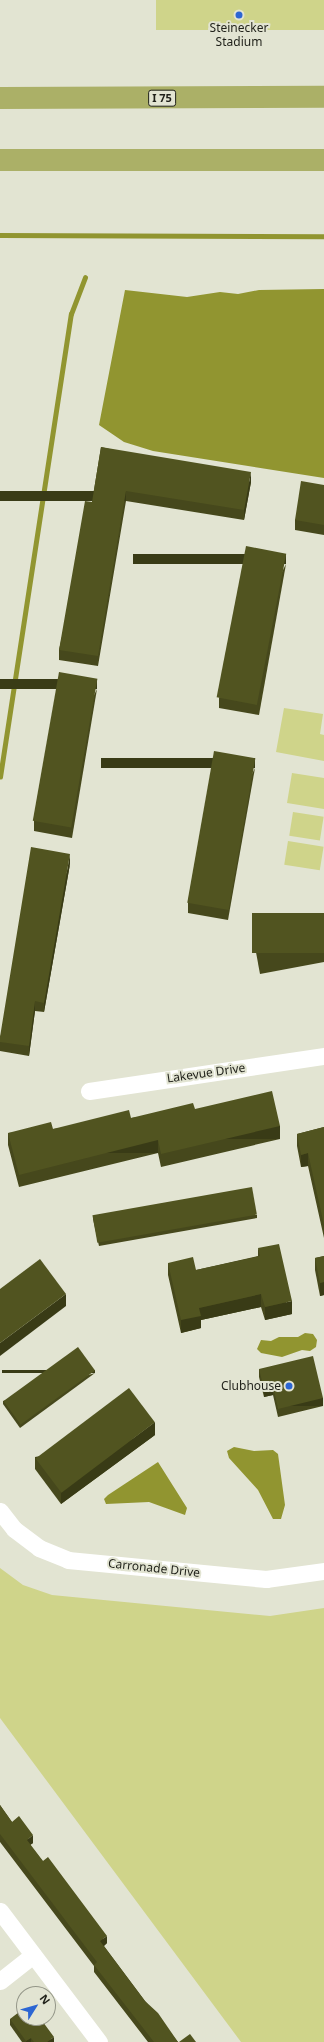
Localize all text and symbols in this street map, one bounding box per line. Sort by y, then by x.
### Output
marker: Steinecker Stadium [234,10,244,20]
place label: Steinecker Stadium [210,21,268,49]
road number: I 75 [148,89,176,107]
street label: Lakevue Drive [166,1060,246,1086]
place label: Clubhouse [221,1379,281,1393]
marker: Clubhouse [284,1381,294,1391]
street label: Carronade Drive [107,1556,201,1580]
north arrow [16,1986,56,2026]
text: N [36,1991,54,2007]

